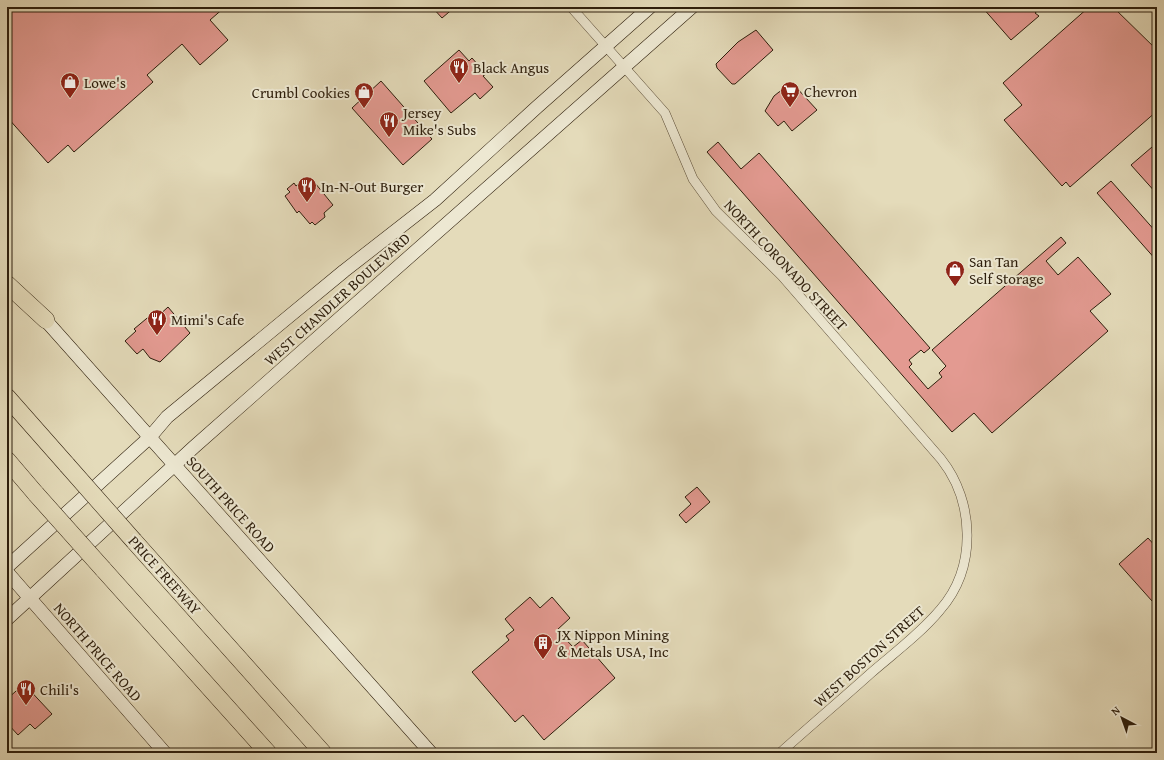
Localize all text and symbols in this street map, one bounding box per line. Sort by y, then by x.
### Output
restaurant icon: Black Angus [448,56,470,84]
place label: Black Angus [473,57,549,78]
shop icon: Lowe's [59,71,81,99]
place label: Lowe's [84,72,126,93]
supermarket icon: Chevron [779,80,801,108]
shop icon: Crumbl Cookies [353,81,375,109]
place label: Chevron [804,81,858,102]
place label: Crumbl Cookies [252,82,350,103]
place label: Jersey Mike's Subs [401,102,476,140]
restaurant icon: Jersey Mike's Subs [378,110,400,138]
restaurant icon: In-N-Out Burger [296,175,318,203]
place label: In-N-Out Burger [321,176,423,197]
street label: NORTH CORONADO STREET [720,195,853,336]
street label: WEST CHANDLER BOULEVARD [259,228,415,370]
place label: San Tan Self Storage [969,251,1044,289]
shop icon: San Tan Self Storage [944,259,966,287]
restaurant icon: Mimi's Cafe [146,308,168,336]
place label: Mimi's Cafe [171,309,244,330]
street label: SOUTH PRICE ROAD [182,451,280,557]
street label: PRICE FREEWAY [124,531,206,619]
street label: NORTH PRICE ROAD [49,598,147,706]
street label: WEST BOSTON STREET [809,600,930,712]
place label: JX Nippon Mining & Metals USA, Inc [555,624,669,662]
building icon: JX Nippon Mining & Metals USA, Inc [532,632,554,660]
restaurant icon: Chili's [15,678,37,706]
place label: Chili's [40,679,79,700]
north arrow [1102,698,1142,738]
text: N [1107,702,1124,719]

